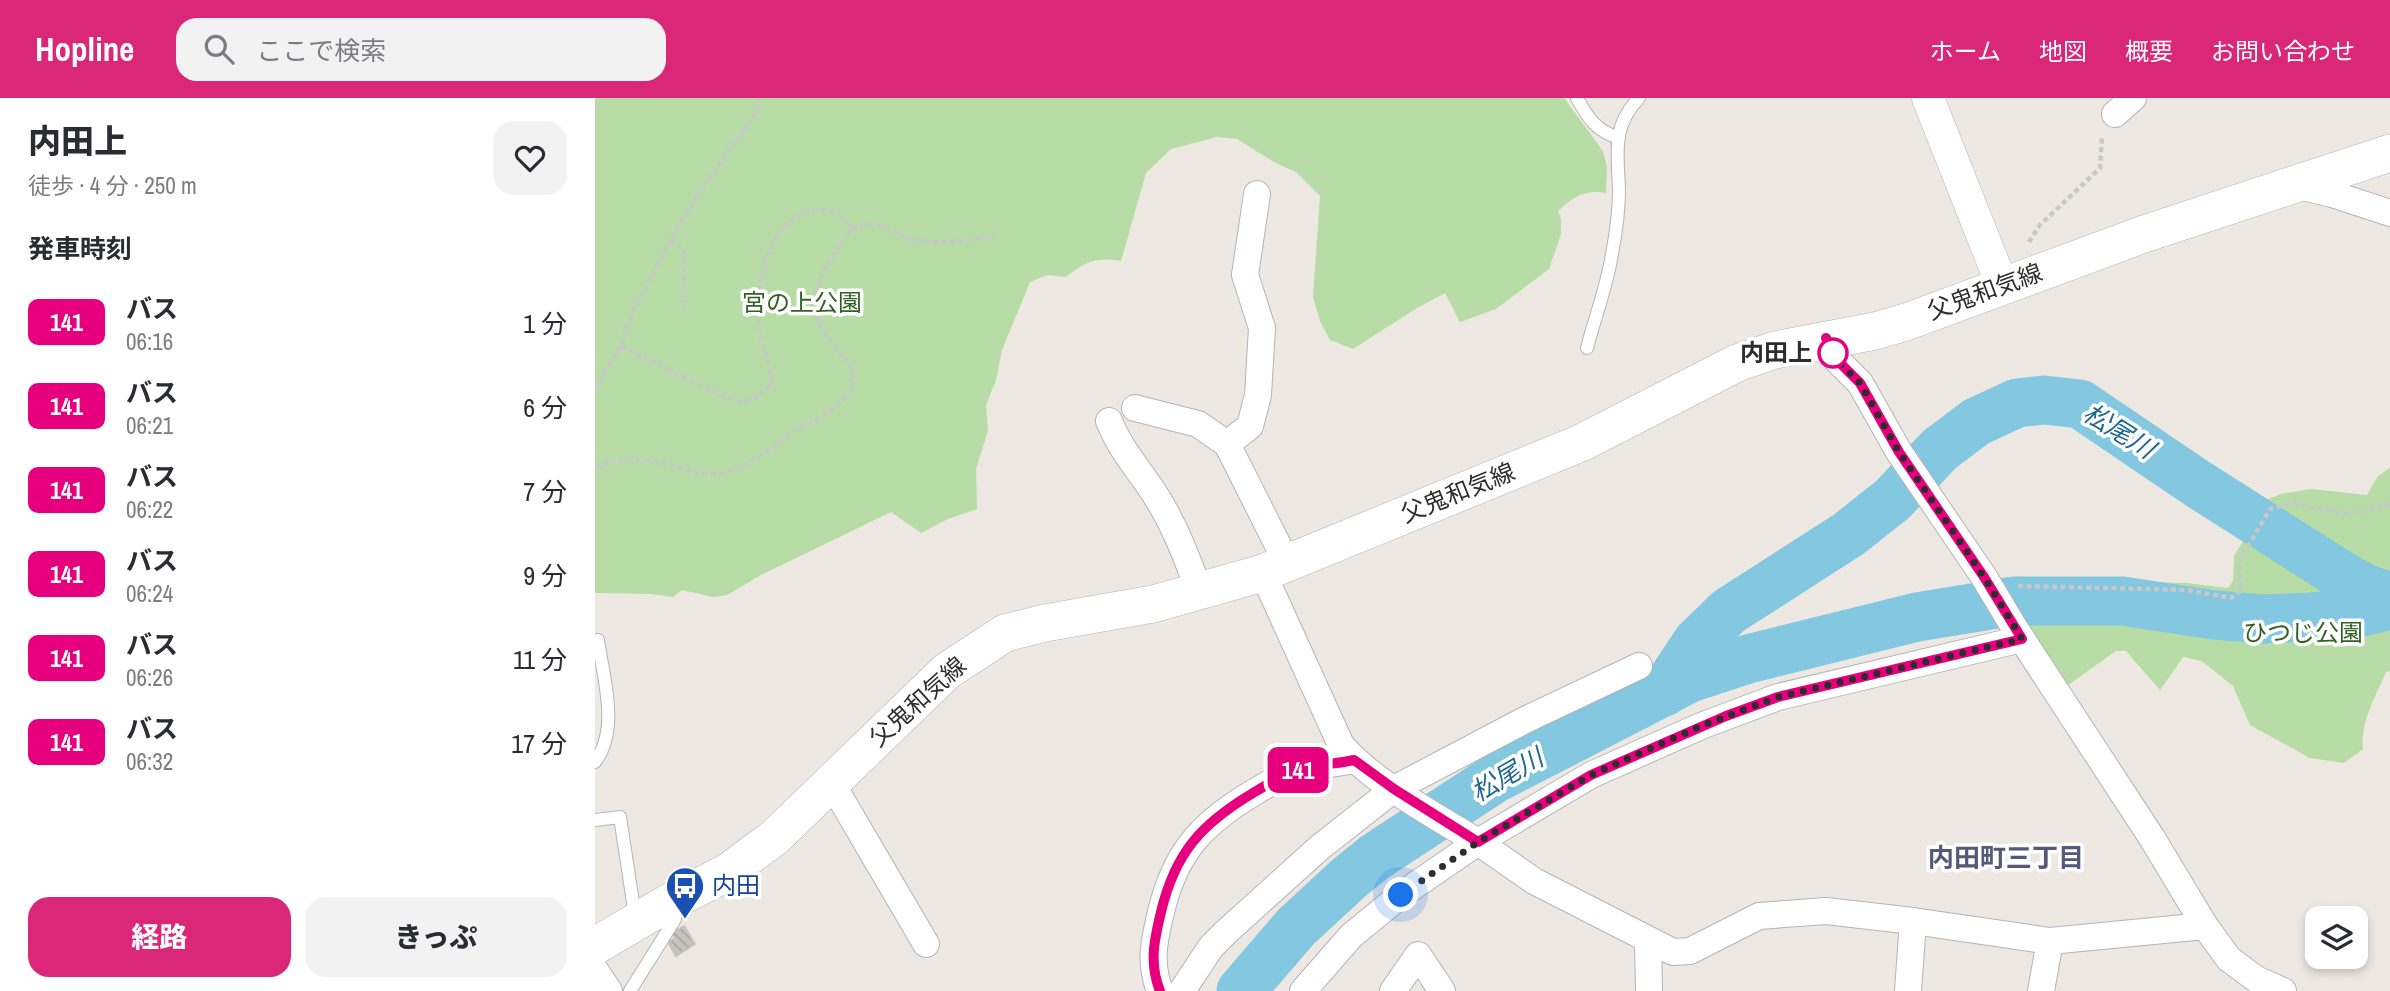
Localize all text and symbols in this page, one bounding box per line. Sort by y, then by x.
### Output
search box [176,18,666,81]
text: Hopline [35,27,134,71]
icon: search [200,30,238,68]
text: ここで検索 [256,33,386,68]
text: ホーム [1930,35,2001,67]
text: 地図 [2039,35,2087,67]
text: 概要 [2125,35,2173,67]
text: お問い合わせ [2211,35,2355,67]
text: 内田上 [28,119,127,163]
button: heart [493,121,567,195]
text: 徒歩 · 4 分 · 250 m [28,170,197,201]
text: 発車時刻 [28,231,132,266]
street label: 父鬼和気線 [1923,256,2047,327]
park label: 宮の上公園 [742,286,862,318]
text: バス [126,291,178,326]
text: 141 [50,306,83,338]
text: 1 分 [523,306,567,341]
text: 06:16 [126,326,173,357]
place label: 内田上 [1740,336,1812,368]
marker: 内田上 [1818,338,1848,368]
text: バス [126,375,178,410]
text: 141 [50,390,83,422]
text: 6 分 [523,390,567,425]
water label: 松尾川 [2077,395,2164,468]
text: 06:21 [126,410,173,441]
street label: 父鬼和気線 [1396,455,1519,529]
text: バス [126,459,178,494]
text: 141 [50,474,83,506]
text: 7 分 [523,474,567,509]
text: 06:22 [126,494,173,525]
text: バス [126,543,178,578]
text: 141 [50,558,83,590]
text: 9 分 [523,558,567,593]
text: 06:24 [126,578,173,609]
park label: ひつじ公園 [2243,616,2363,648]
text: バス [126,627,178,662]
text: 141 [50,642,83,674]
text: 11 分 [513,642,567,677]
street label: 父鬼和気線 [862,649,973,753]
text: 06:26 [126,662,173,693]
text: バス [126,711,178,746]
text: 141 [50,726,83,758]
text: 17 分 [511,726,567,761]
water label: 松尾川 [1464,738,1552,809]
text: 06:32 [126,746,173,777]
line badge: 141 [1258,747,1338,793]
text: 141 [1282,754,1314,786]
district label: 内田町三丁目 [1928,840,2084,875]
bus stop icon: 内田 [664,865,706,920]
place label: 内田 [712,869,760,901]
your location [1383,877,1418,912]
button: 経路 [28,897,291,977]
button: きっぷ [305,897,567,977]
map controls [2305,906,2368,969]
button: layers [2305,906,2368,969]

